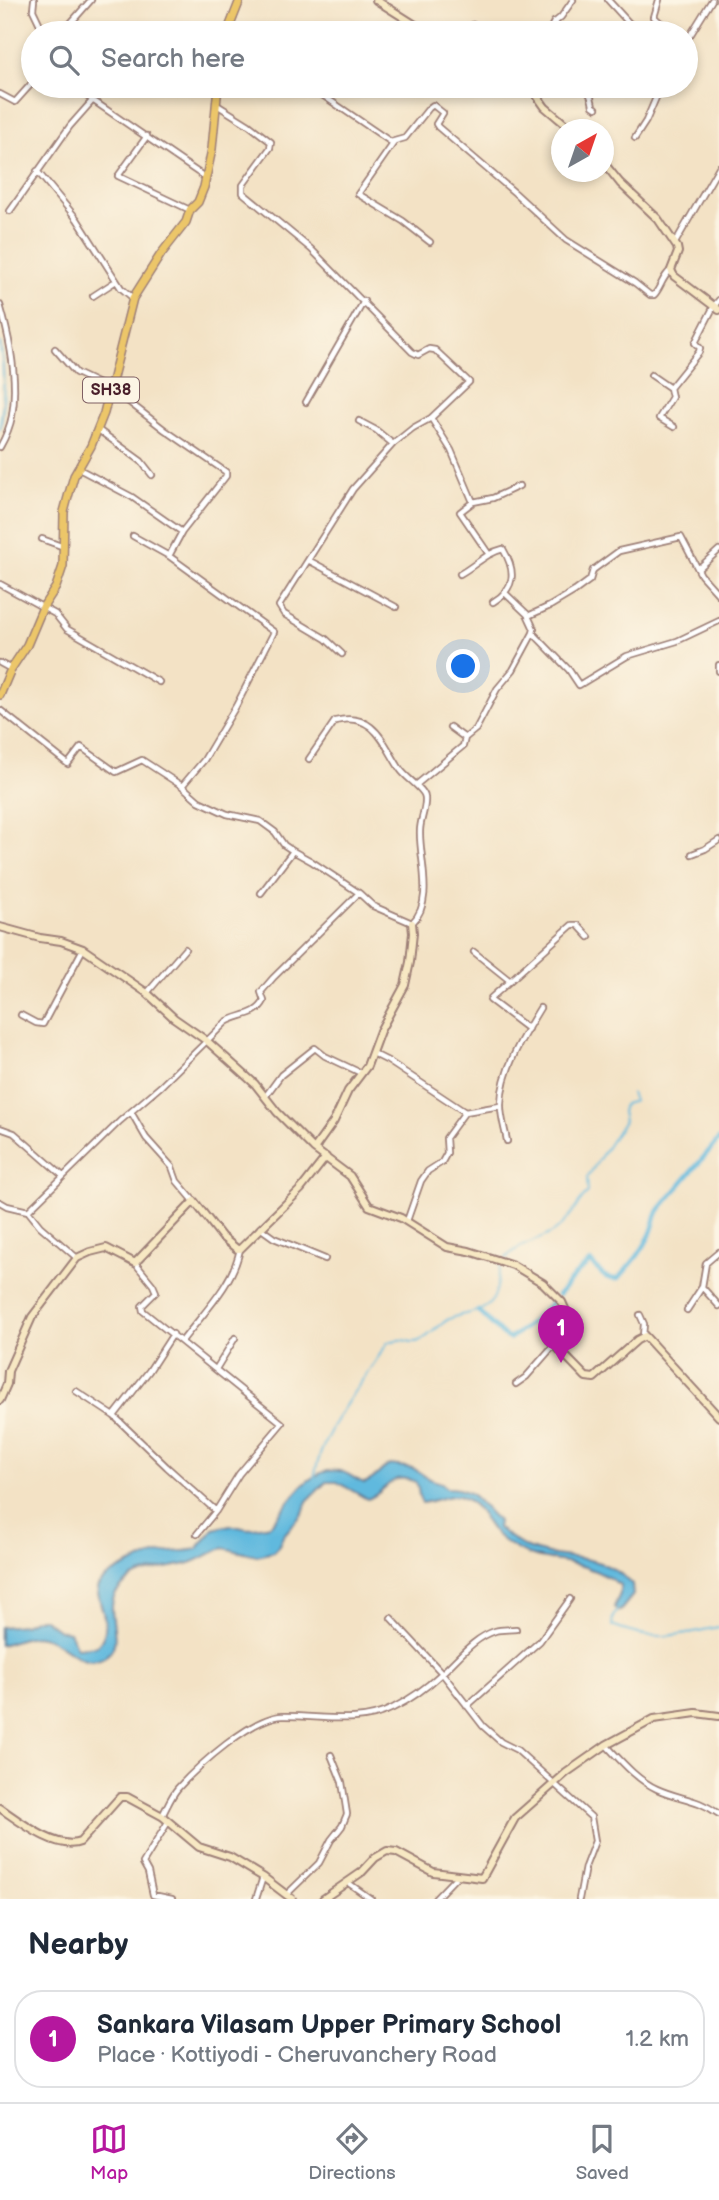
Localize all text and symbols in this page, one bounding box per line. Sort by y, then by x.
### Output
search box [21,21,698,98]
icon: search [45,41,83,79]
text: Search here [101,44,245,75]
north arrow [551,119,614,182]
road number: SH38 [83,378,139,402]
your location [446,649,480,683]
pin: 1 [538,1305,584,1363]
text: Nearby [28,1927,128,1963]
text: Sankara Vilasam Upper Primary School [97,2010,561,2041]
text: 1 [48,2025,58,2053]
text: 1.2 km [626,2025,689,2053]
text: Place · Kottiyodi - Cheruvanchery Road [97,2041,497,2069]
tab: Map [90,2120,128,2185]
tab: Directions [308,2120,396,2185]
tab: Saved [576,2120,629,2185]

